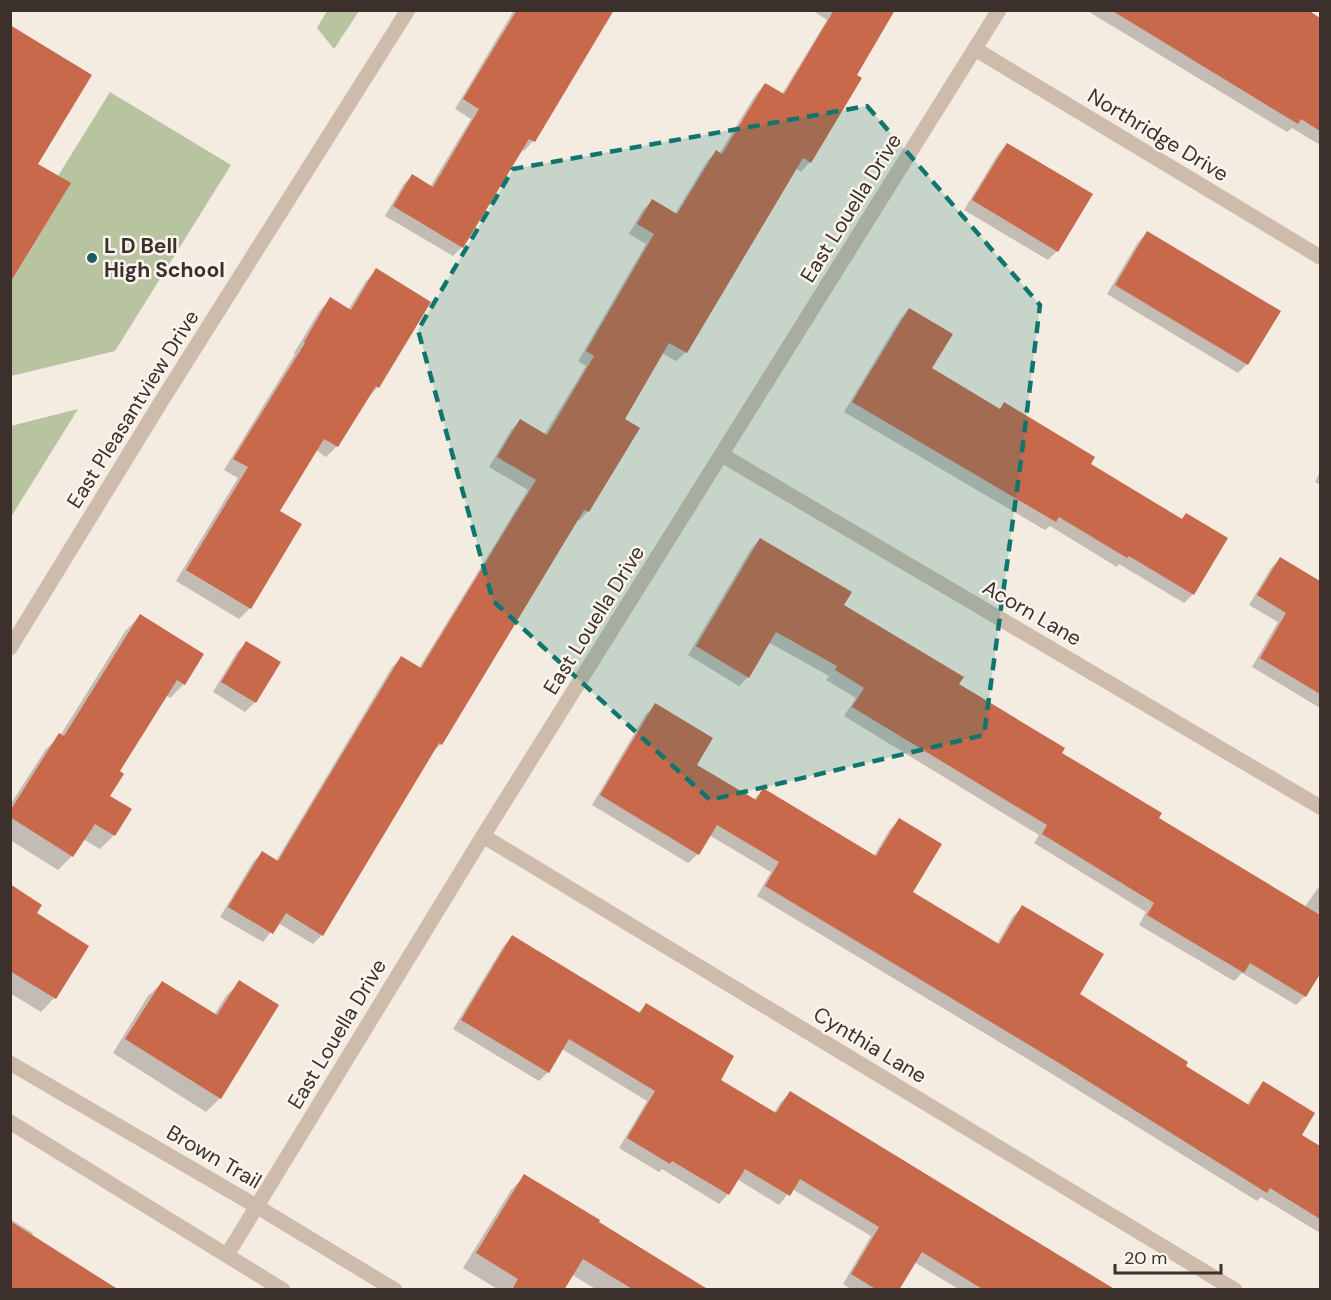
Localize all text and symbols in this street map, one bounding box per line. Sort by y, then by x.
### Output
street label: Northridge Drive [1082,82,1234,188]
street label: East Louella Drive [794,128,908,288]
place label: L D Bell High School [104,232,225,284]
marker: L D Bell High School [85,251,99,265]
street label: East Pleasantview Drive [61,305,205,513]
street label: East Louella Drive [537,540,651,700]
street label: Acorn Lane [977,573,1087,653]
street label: East Louella Drive [281,954,393,1114]
street label: Cynthia Lane [808,1000,932,1090]
street label: Brown Trail [161,1119,267,1195]
scale bar [1115,1237,1222,1275]
text: 20 m [1124,1246,1167,1270]

